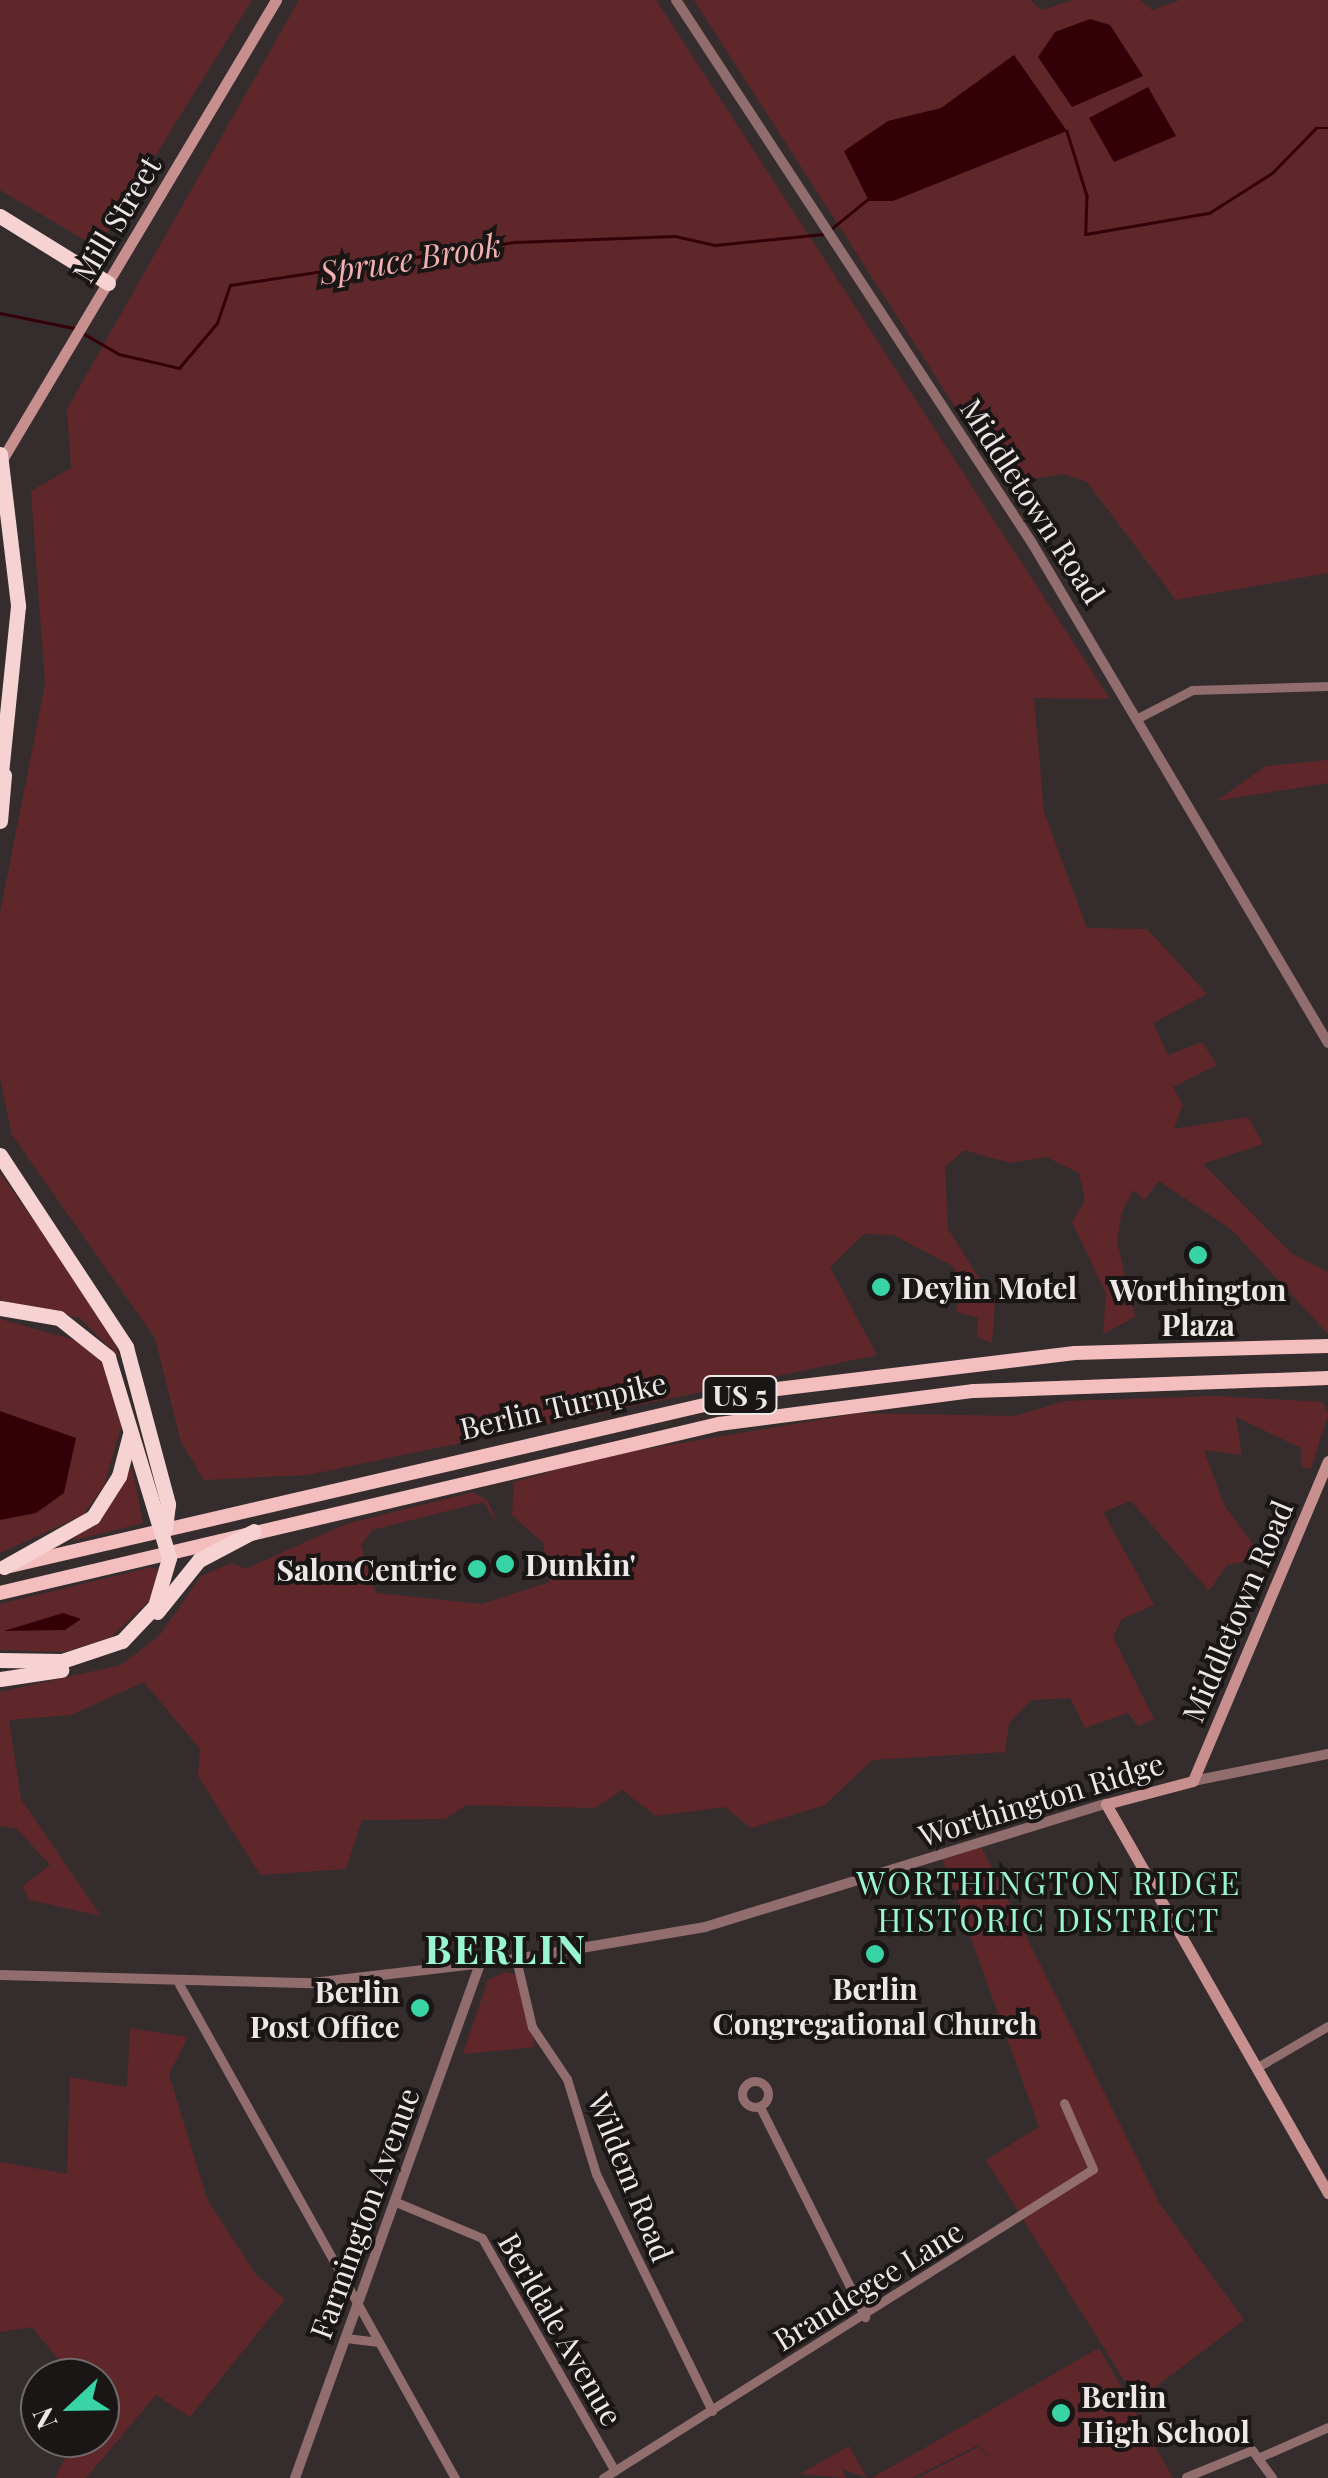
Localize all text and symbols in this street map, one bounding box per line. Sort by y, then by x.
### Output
street label: Mill Street [64,150,168,288]
water label: Spruce Brook [316,225,504,291]
street label: Middletown Road [953,392,1113,610]
marker: Worthington Plaza [1187,1244,1209,1266]
place label: Deylin Motel [901,1269,1077,1305]
place label: Worthington Plaza [1110,1271,1286,1342]
marker: Deylin Motel [870,1276,892,1298]
street label: Berlin Turnpike [456,1364,670,1446]
road number: US 5 [700,1372,780,1418]
street label: Middletown Road [1174,1495,1300,1727]
place label: Dunkin' [525,1546,636,1582]
place label: SalonCentric [276,1551,457,1587]
marker: Dunkin' [494,1553,516,1575]
marker: SalonCentric [466,1558,488,1580]
street label: Worthington Ridge [914,1745,1168,1853]
district label: WORTHINGTON RIDGE HISTORIC DISTRICT [856,1864,1242,1939]
district label: BERLIN [424,1924,588,1972]
marker: Berlin Congregational Church [864,1943,886,1965]
place label: Berlin Congregational Church [713,1970,1037,2040]
place label: Berlin Post Office [250,1973,400,2044]
marker: Berlin Post Office [409,1997,431,2019]
street label: Farmington Avenue [302,2082,426,2344]
street label: Wildem Road [581,2088,681,2266]
street label: Brandegee Lane [767,2212,969,2358]
street label: Berldale Avenue [491,2226,631,2432]
north arrow [20,2358,120,2458]
place label: Berlin High School [1081,2378,1250,2448]
text: N [23,2402,65,2435]
marker: Berlin High School [1050,2402,1072,2424]

